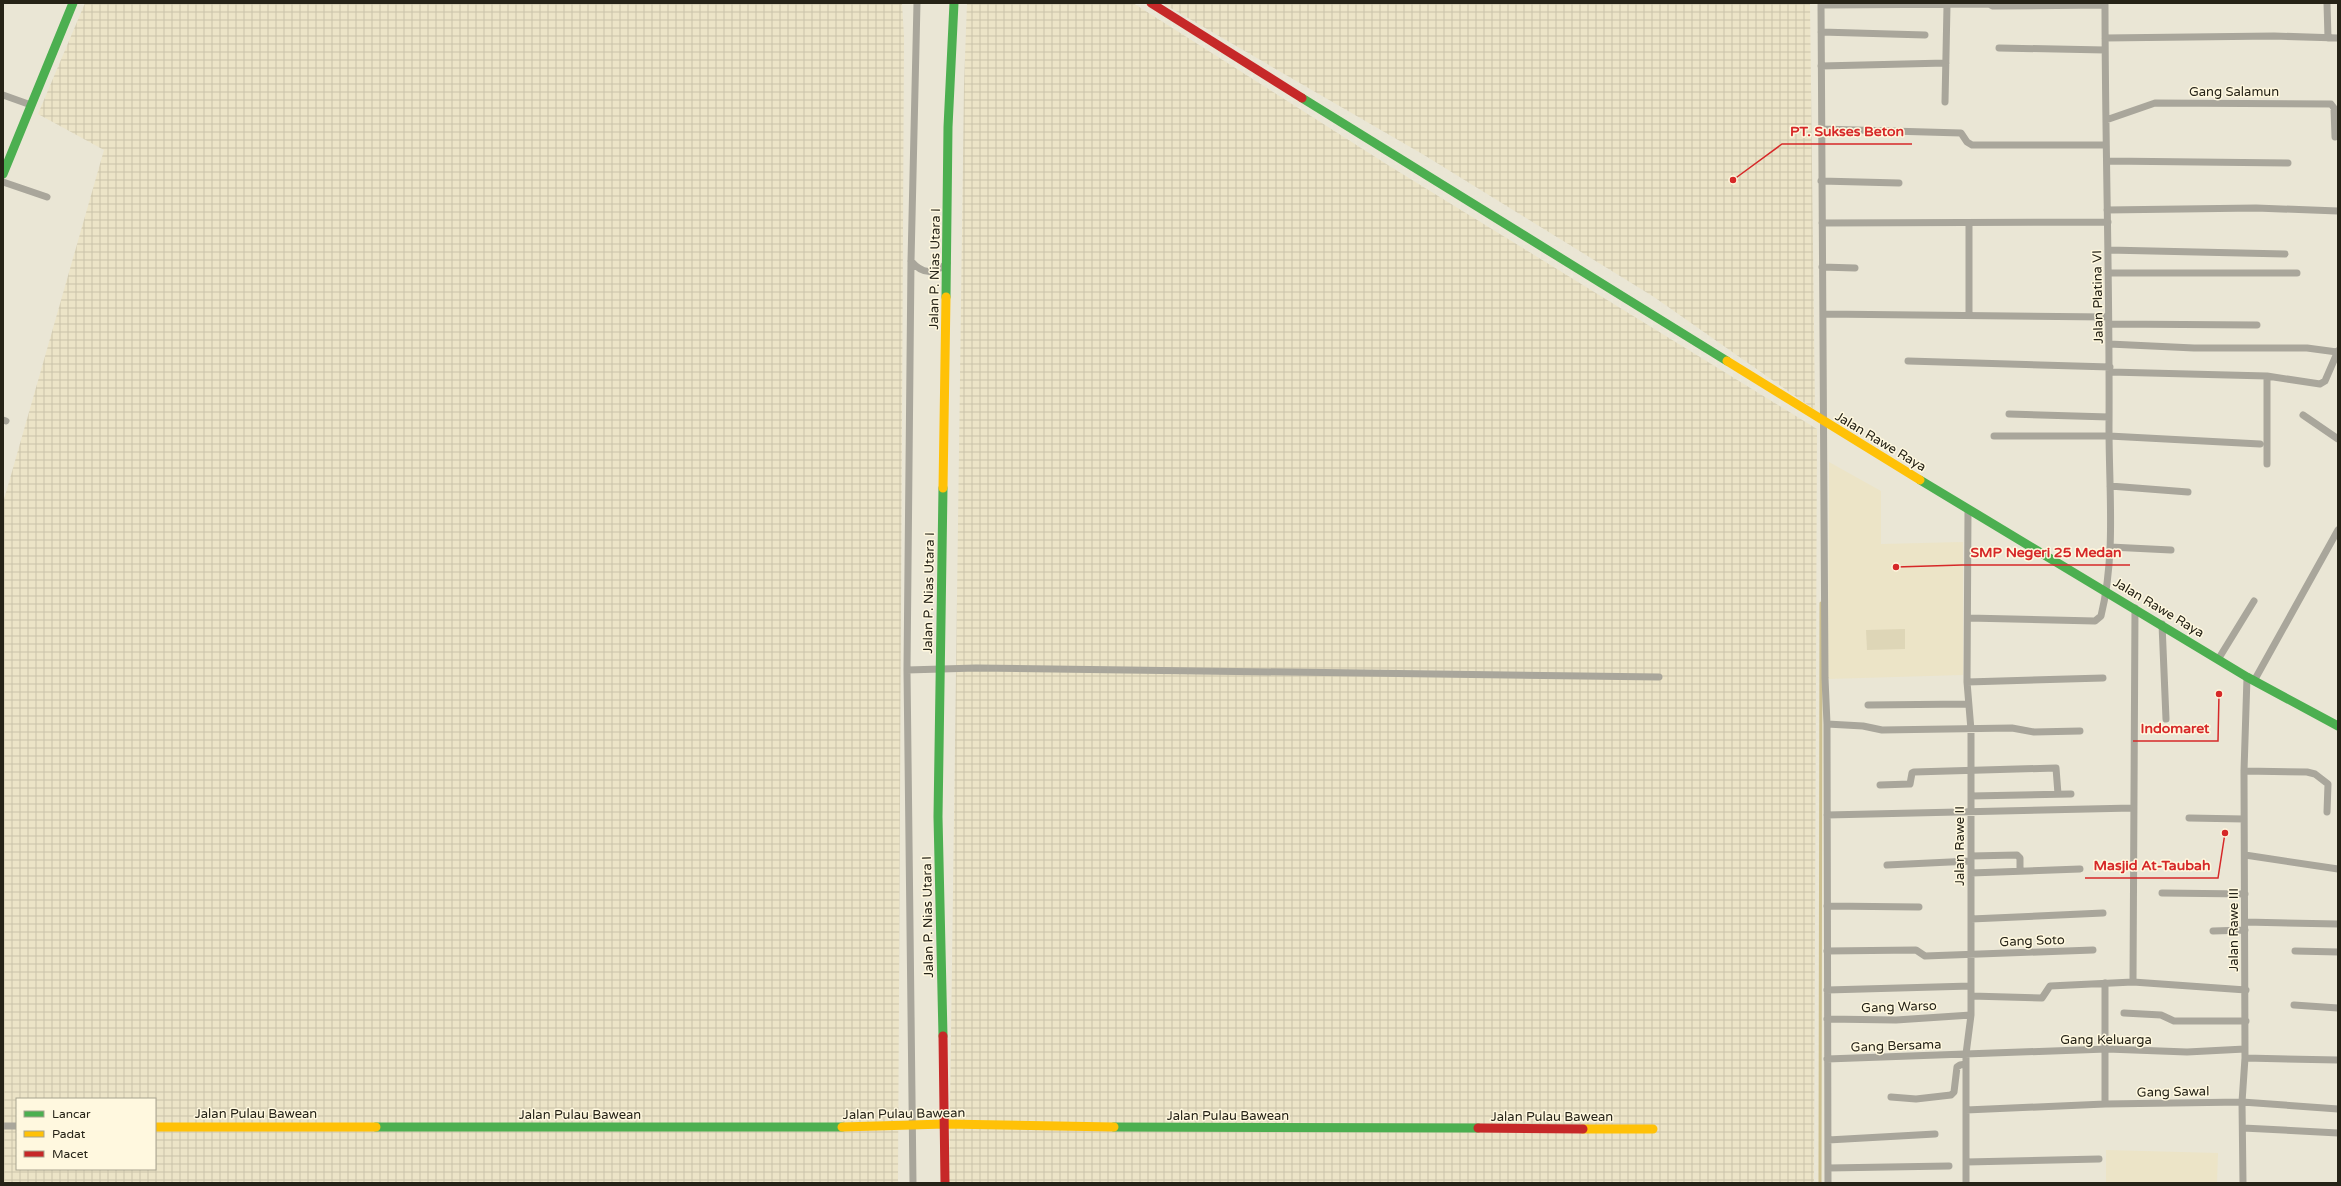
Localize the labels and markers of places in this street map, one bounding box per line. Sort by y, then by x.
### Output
callout: PT. Sukses Beton [1782,118,1912,144]
callout: SMP Negeri 25 Medan [1962,539,2130,565]
callout: Indomaret [2133,715,2218,741]
callout: Masjid At-Taubah [2085,852,2218,878]

